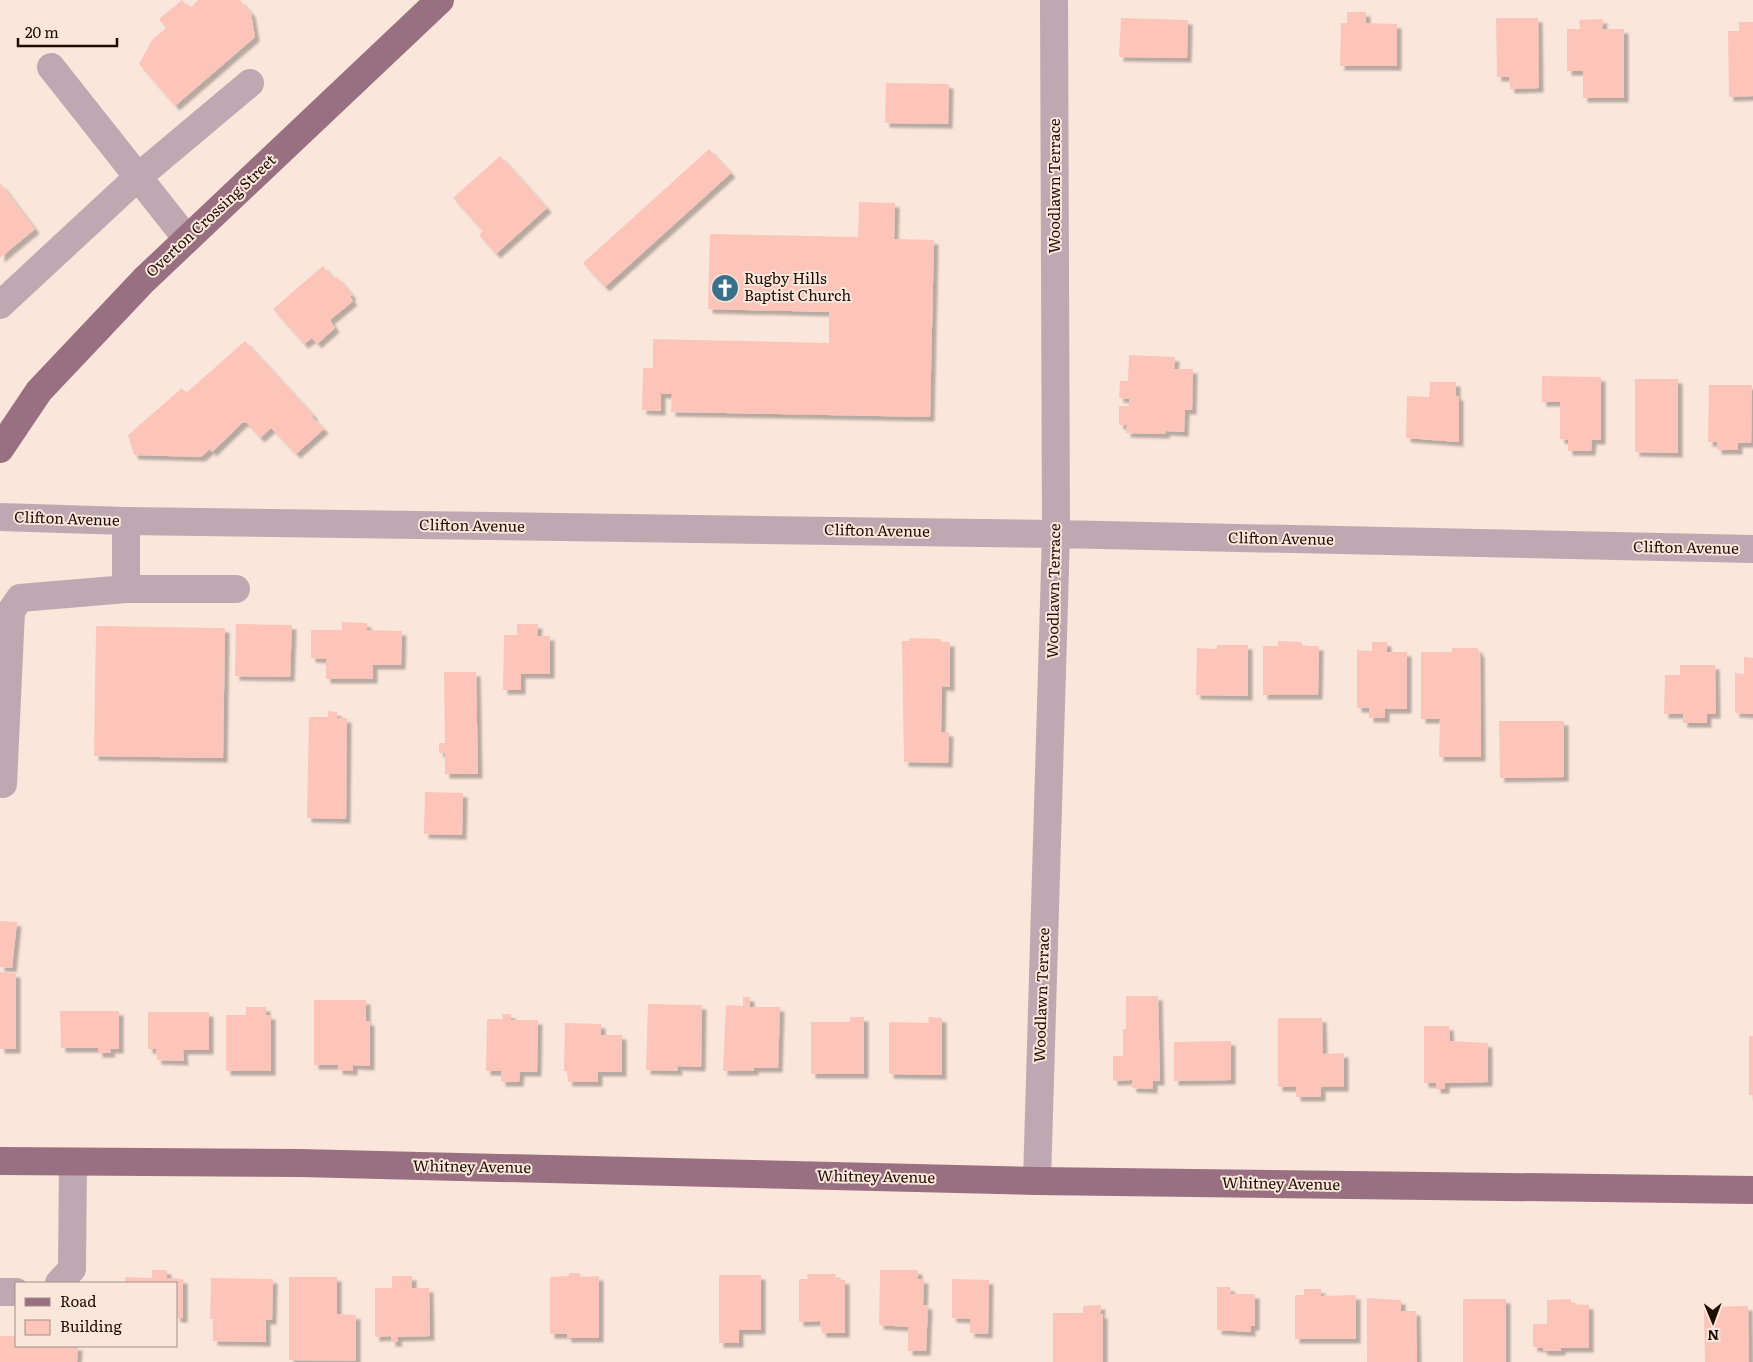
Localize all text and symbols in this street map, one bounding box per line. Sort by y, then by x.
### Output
scale bar [18,15,116,47]
text: 20 m [25,20,59,43]
street label: Woodlawn Terrace [1042,118,1065,254]
street label: Overton Crossing Street [140,148,280,282]
place label: Rugby Hills Baptist Church [744,266,851,306]
church icon: Rugby Hills Baptist Church [710,273,740,303]
street label: Clifton Avenue [14,504,120,531]
street label: Clifton Avenue [419,512,525,537]
street label: Clifton Avenue [824,517,930,542]
street label: Woodlawn Terrace [1040,523,1065,659]
street label: Clifton Avenue [1228,525,1334,550]
street label: Clifton Avenue [1633,534,1739,559]
street label: Woodlawn Terrace [1027,927,1054,1063]
street label: Whitney Avenue [413,1153,532,1178]
street label: Whitney Avenue [817,1163,936,1188]
street label: Whitney Avenue [1222,1170,1341,1195]
legend [15,1282,178,1347]
text: Road [60,1289,96,1312]
north arrow [1688,1297,1738,1347]
text: Building [60,1314,122,1337]
text: N [1707,1326,1719,1346]

